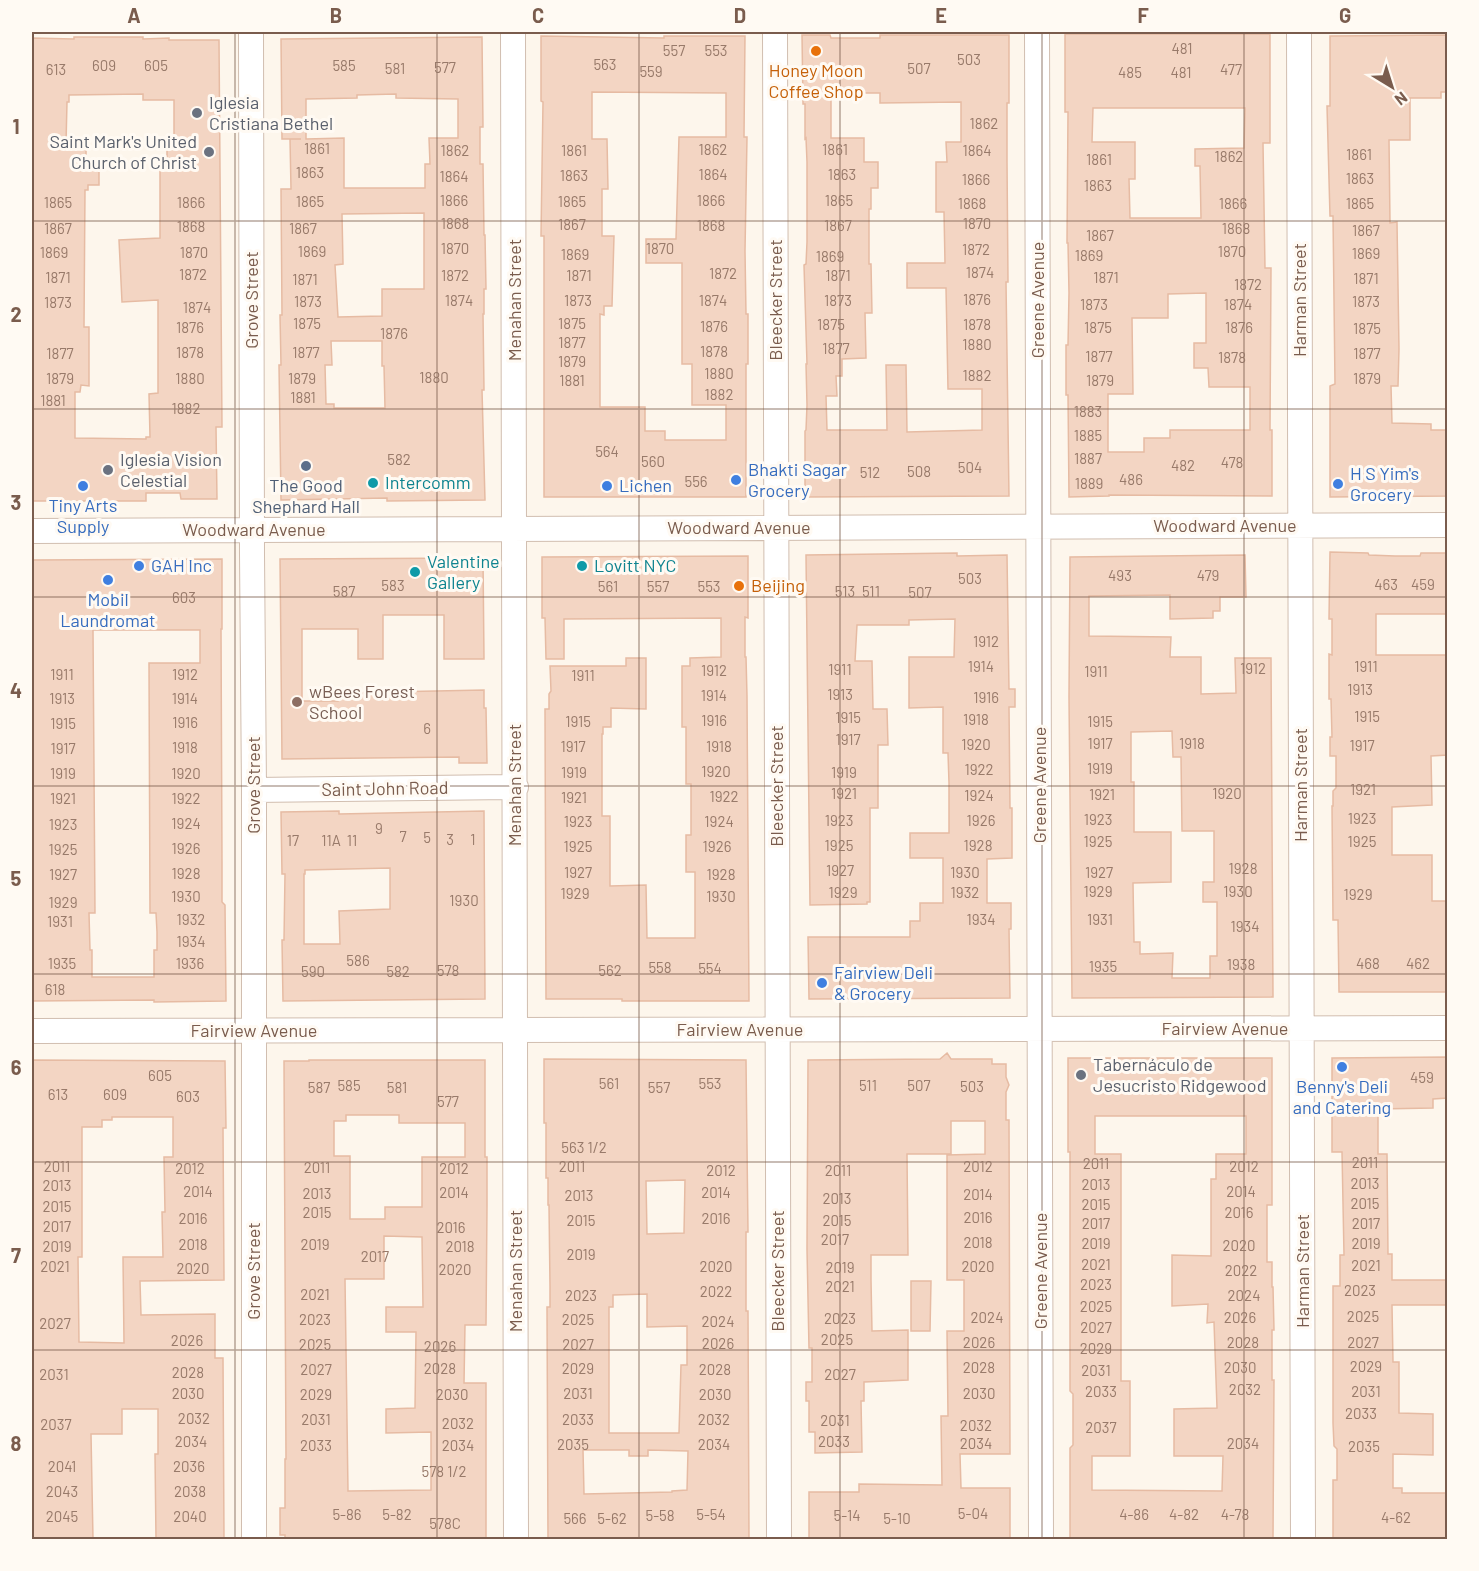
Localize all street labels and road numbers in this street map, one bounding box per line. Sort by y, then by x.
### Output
street label: Menahan Street [503,239,525,361]
street label: Bleecker Street [764,239,786,361]
street label: Greene Avenue [1026,242,1048,358]
street label: Harman Street [1288,243,1310,357]
street label: Grove Street [240,251,262,349]
street label: Woodward Avenue [1153,514,1297,536]
street label: Woodward Avenue [667,516,811,538]
street label: Woodward Avenue [182,518,326,540]
street label: Menahan Street [503,724,525,846]
street label: Bleecker Street [765,725,787,847]
street label: Greene Avenue [1028,727,1050,843]
street label: Harman Street [1289,728,1311,842]
street label: Grove Street [242,736,264,834]
street label: Saint John Road [321,776,449,800]
street label: Fairview Avenue [1162,1017,1288,1039]
street label: Fairview Avenue [677,1018,803,1040]
street label: Fairview Avenue [191,1019,317,1041]
street label: Menahan Street [504,1210,526,1332]
street label: Bleecker Street [766,1210,788,1332]
street label: Greene Avenue [1029,1213,1051,1329]
street label: Harman Street [1291,1214,1313,1328]
street label: Grove Street [242,1222,264,1320]

